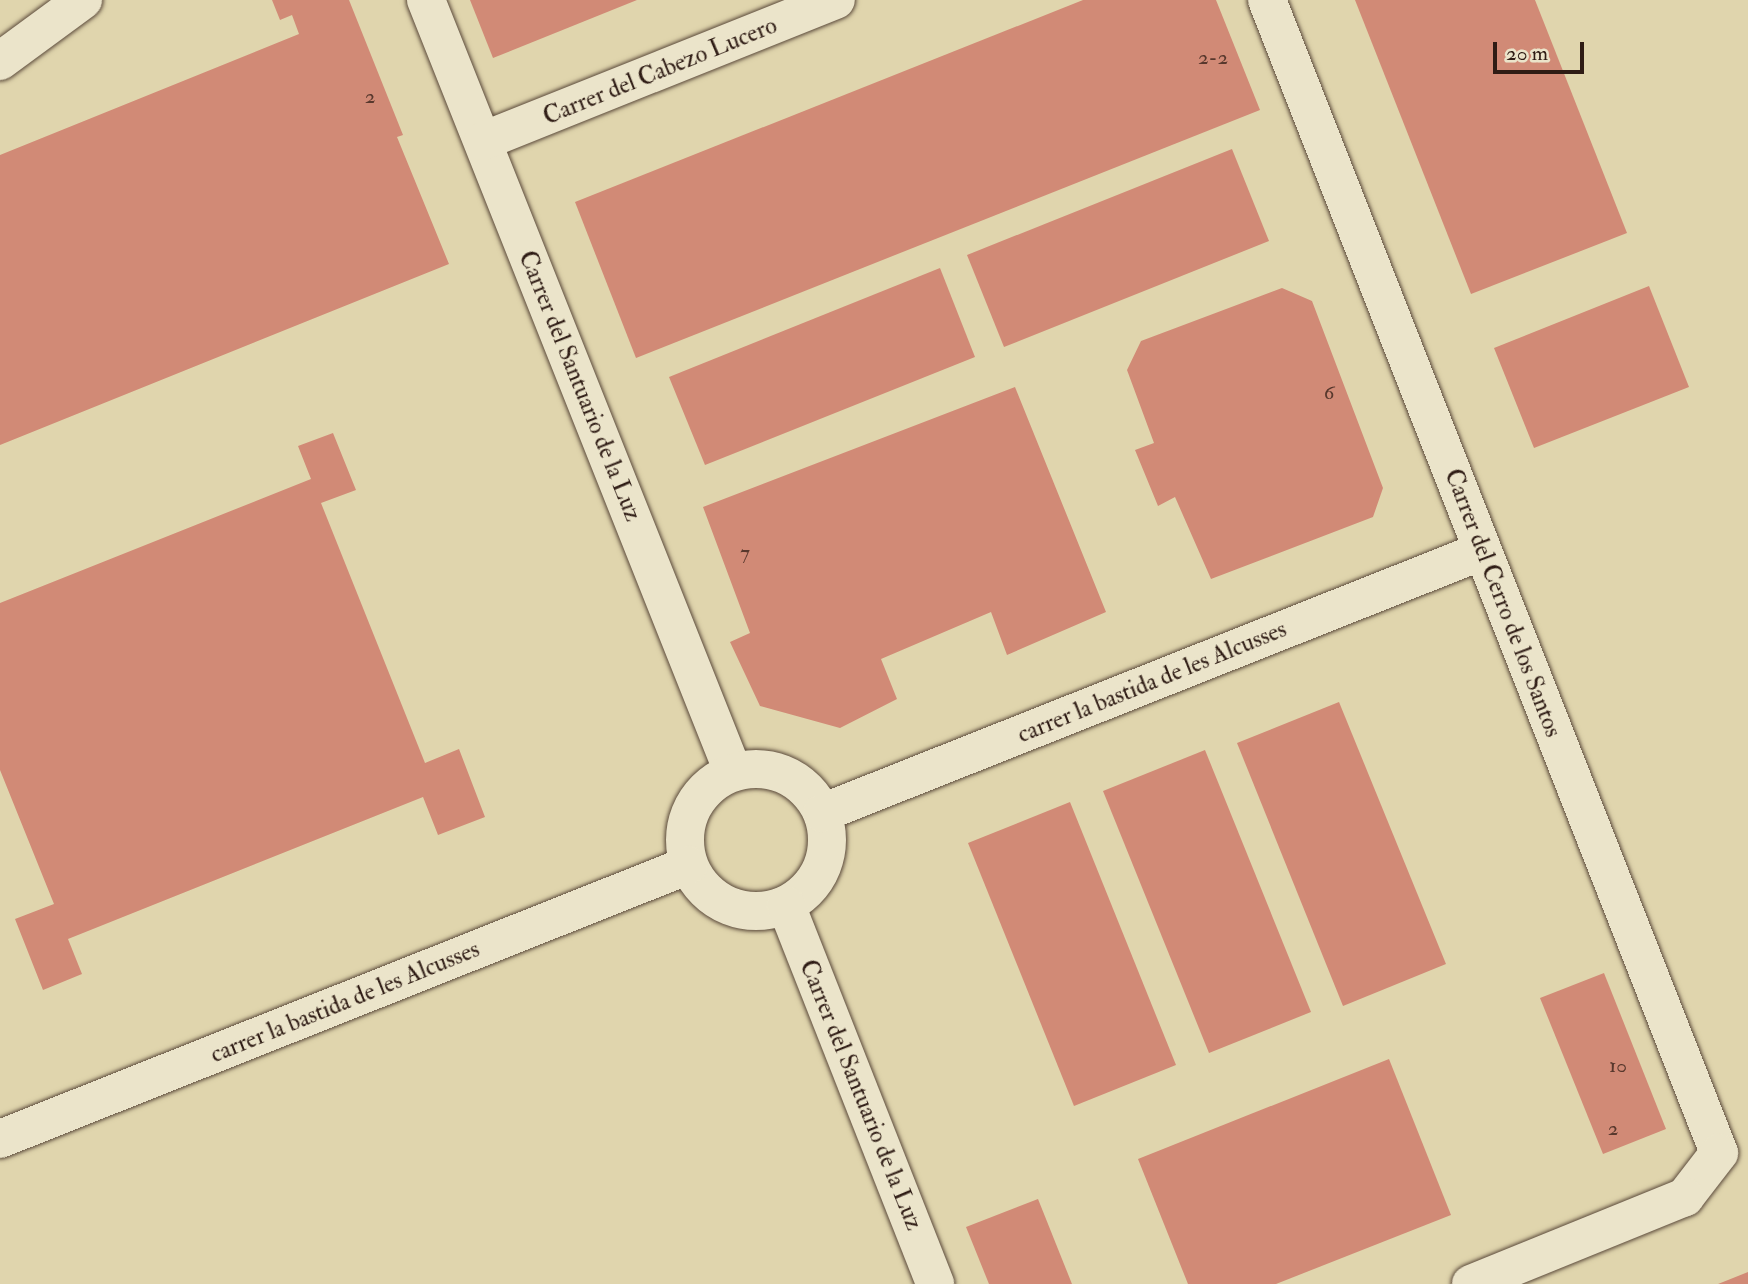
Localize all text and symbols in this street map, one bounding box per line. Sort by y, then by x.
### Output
street label: Carrer del Cabezo Lucero [539,11,781,131]
scale bar [1496,28,1587,72]
text: 20 m [1506,40,1548,67]
house number: 2-2 [1198,45,1228,71]
house number: 2 [365,84,375,110]
street label: Carrer del Santuario de la Luz [513,247,647,525]
house number: 6 [1324,380,1334,406]
street label: Carrer del Cerro de los Santos [1439,465,1567,741]
house number: 7 [740,540,750,566]
street label: carrer la bastida de les Alcusses [1013,615,1291,749]
street label: carrer la bastida de les Alcusses [206,935,484,1069]
street label: Carrer del Santuario de la Luz [794,956,928,1234]
house number: 10 [1609,1053,1627,1079]
house number: 2 [1608,1116,1618,1142]

